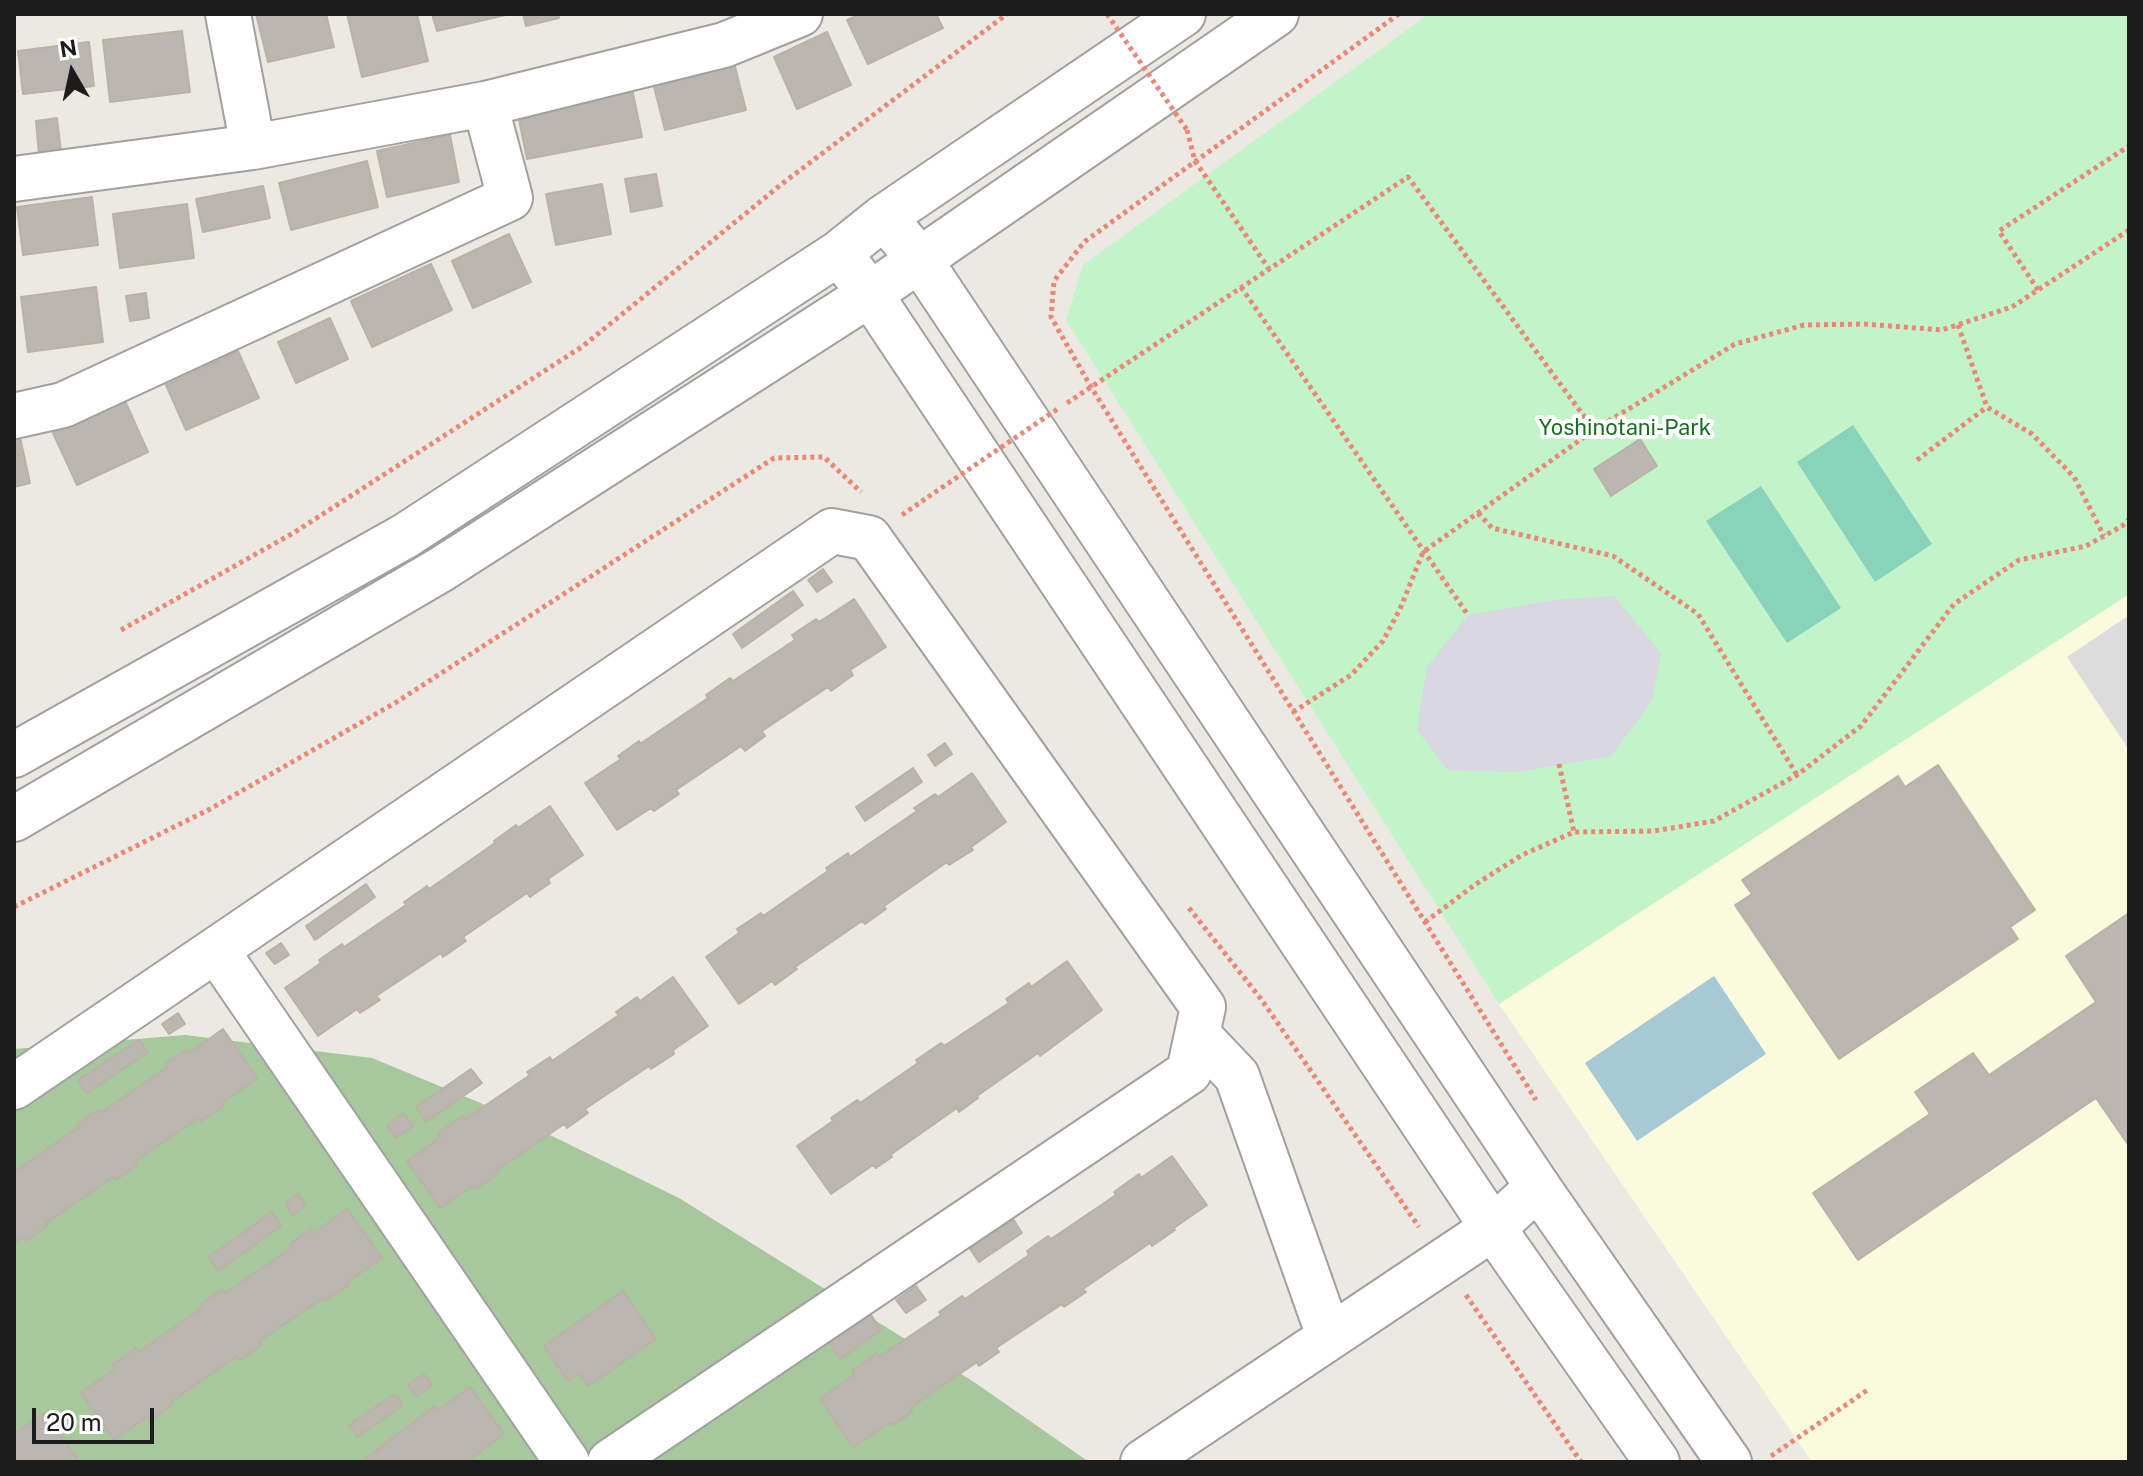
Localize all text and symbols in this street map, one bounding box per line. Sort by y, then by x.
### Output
north arrow [32,32,112,112]
text: N [58,34,79,62]
park label: Yoshinotani-Park [1539,415,1711,441]
scale bar [36,1392,158,1442]
text: 20 m [46,1408,102,1436]

